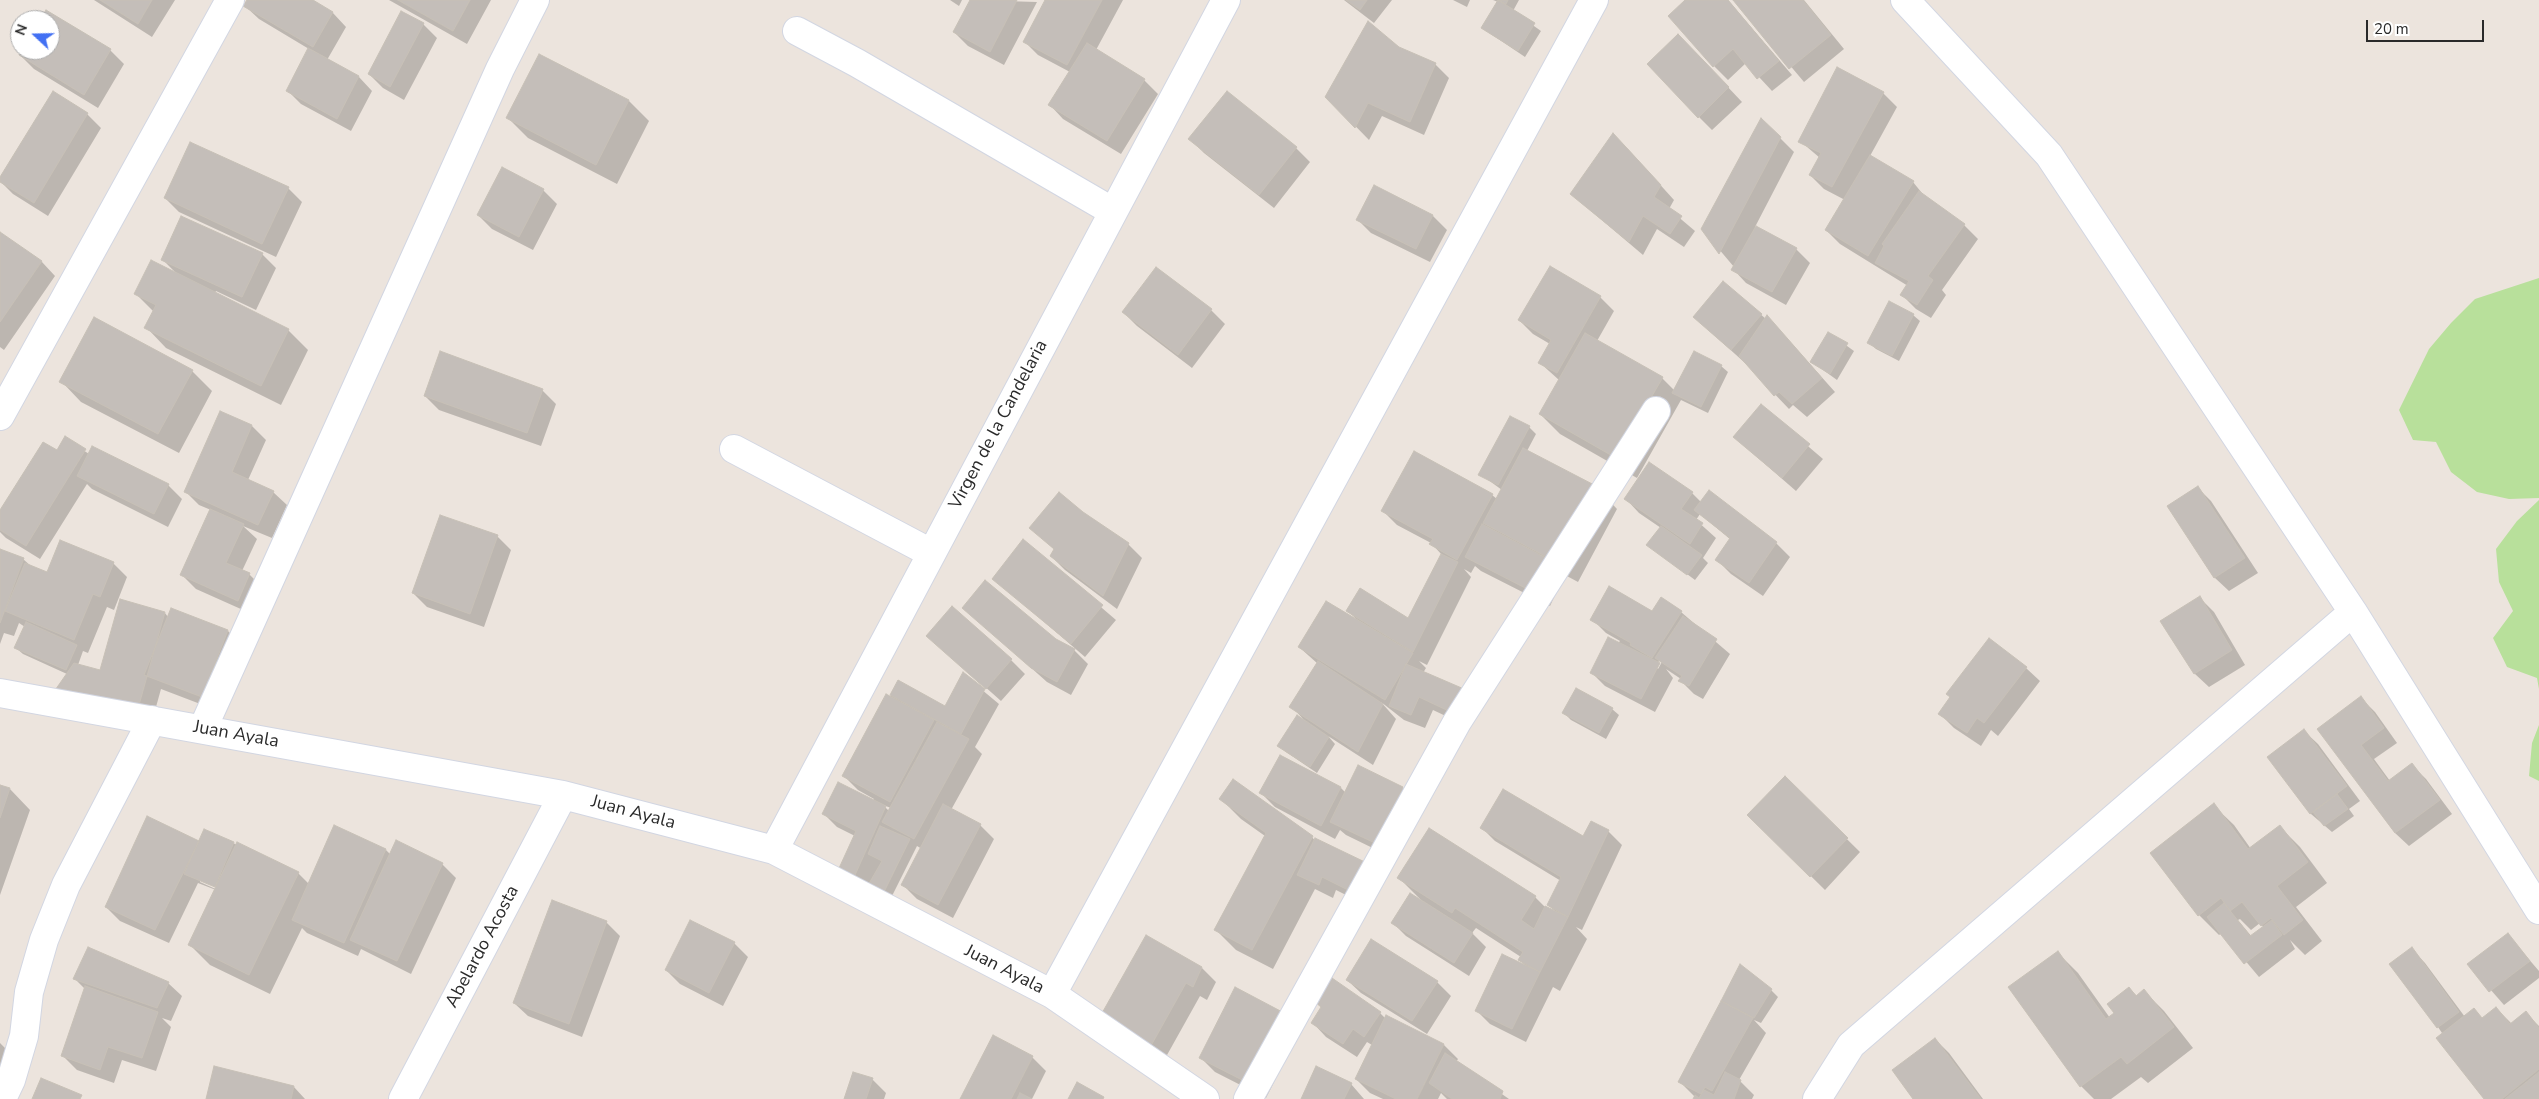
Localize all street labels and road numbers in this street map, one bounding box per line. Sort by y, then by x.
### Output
street label: Virgen de la Candelaria [945,337,1053,513]
street label: Juan Ayala [192,717,280,753]
street label: Juan Ayala [588,791,678,835]
street label: Abelardo Acosta [442,882,524,1012]
street label: Juan Ayala [961,941,1047,999]

